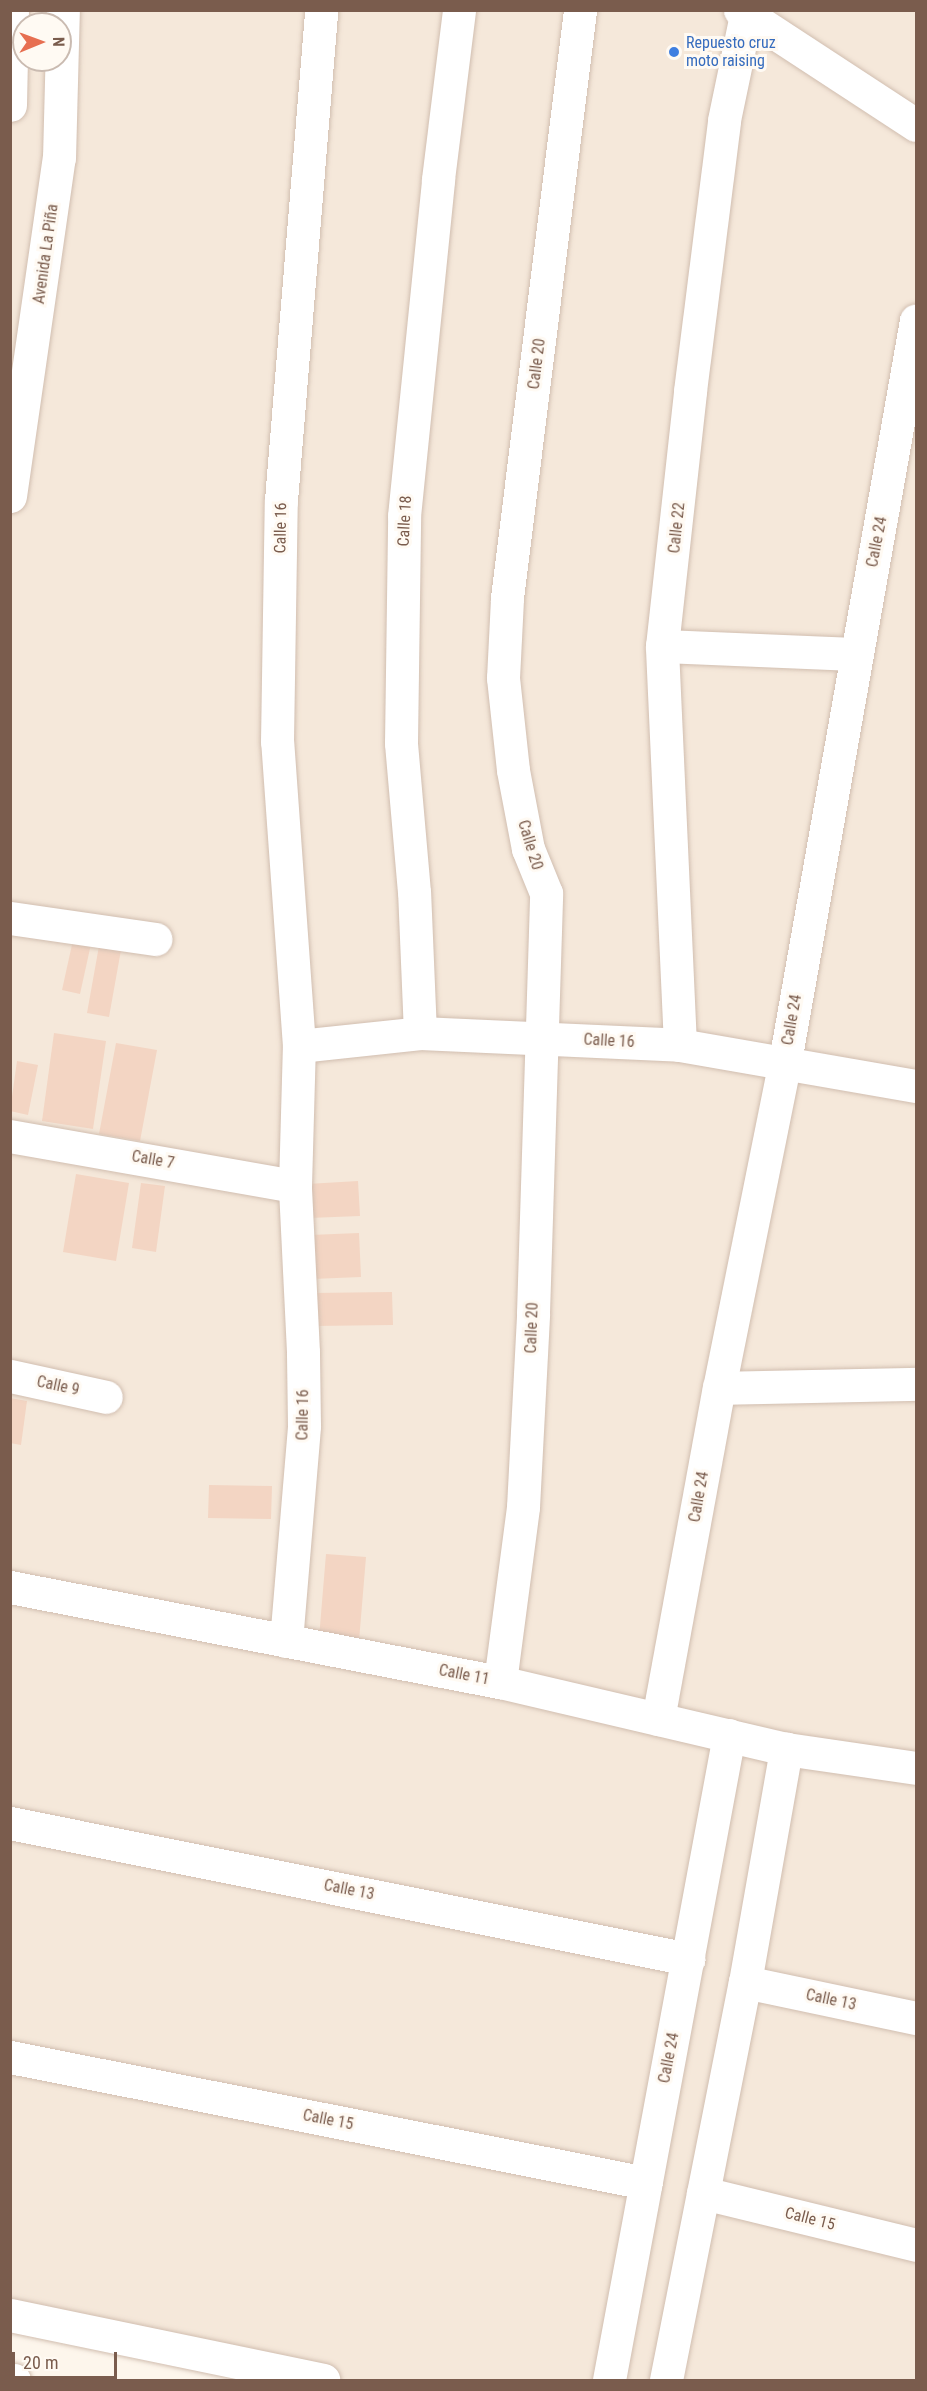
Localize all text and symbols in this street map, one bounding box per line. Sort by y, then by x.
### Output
north arrow [12,12,72,72]
place label: Repuesto cruz moto raising [686,33,776,71]
text: N [49,37,68,47]
marker: Repuesto cruz moto raising [667,45,681,59]
street label: Avenida La Piña [29,203,63,305]
street label: Calle 20 [524,337,550,391]
street label: Calle 18 [394,495,416,547]
street label: Calle 16 [271,502,291,554]
street label: Calle 22 [665,502,689,554]
street label: Calle 24 [863,515,891,569]
street label: Calle 20 [513,818,547,872]
street label: Calle 24 [778,993,806,1047]
street label: Calle 16 [583,1030,635,1052]
street label: Calle 7 [130,1147,176,1173]
street label: Calle 20 [522,1302,542,1354]
street label: Calle 9 [35,1372,81,1400]
street label: Calle 16 [293,1389,313,1441]
street label: Calle 24 [685,1470,713,1524]
street label: Calle 11 [437,1661,491,1689]
street label: Calle 13 [322,1876,376,1904]
street label: Calle 13 [804,1985,858,2015]
street label: Calle 24 [655,2031,683,2085]
street label: Calle 15 [301,2106,355,2134]
street label: Calle 15 [783,2204,837,2234]
scale bar [15,2340,120,2378]
text: 20 m [23,2352,58,2373]

